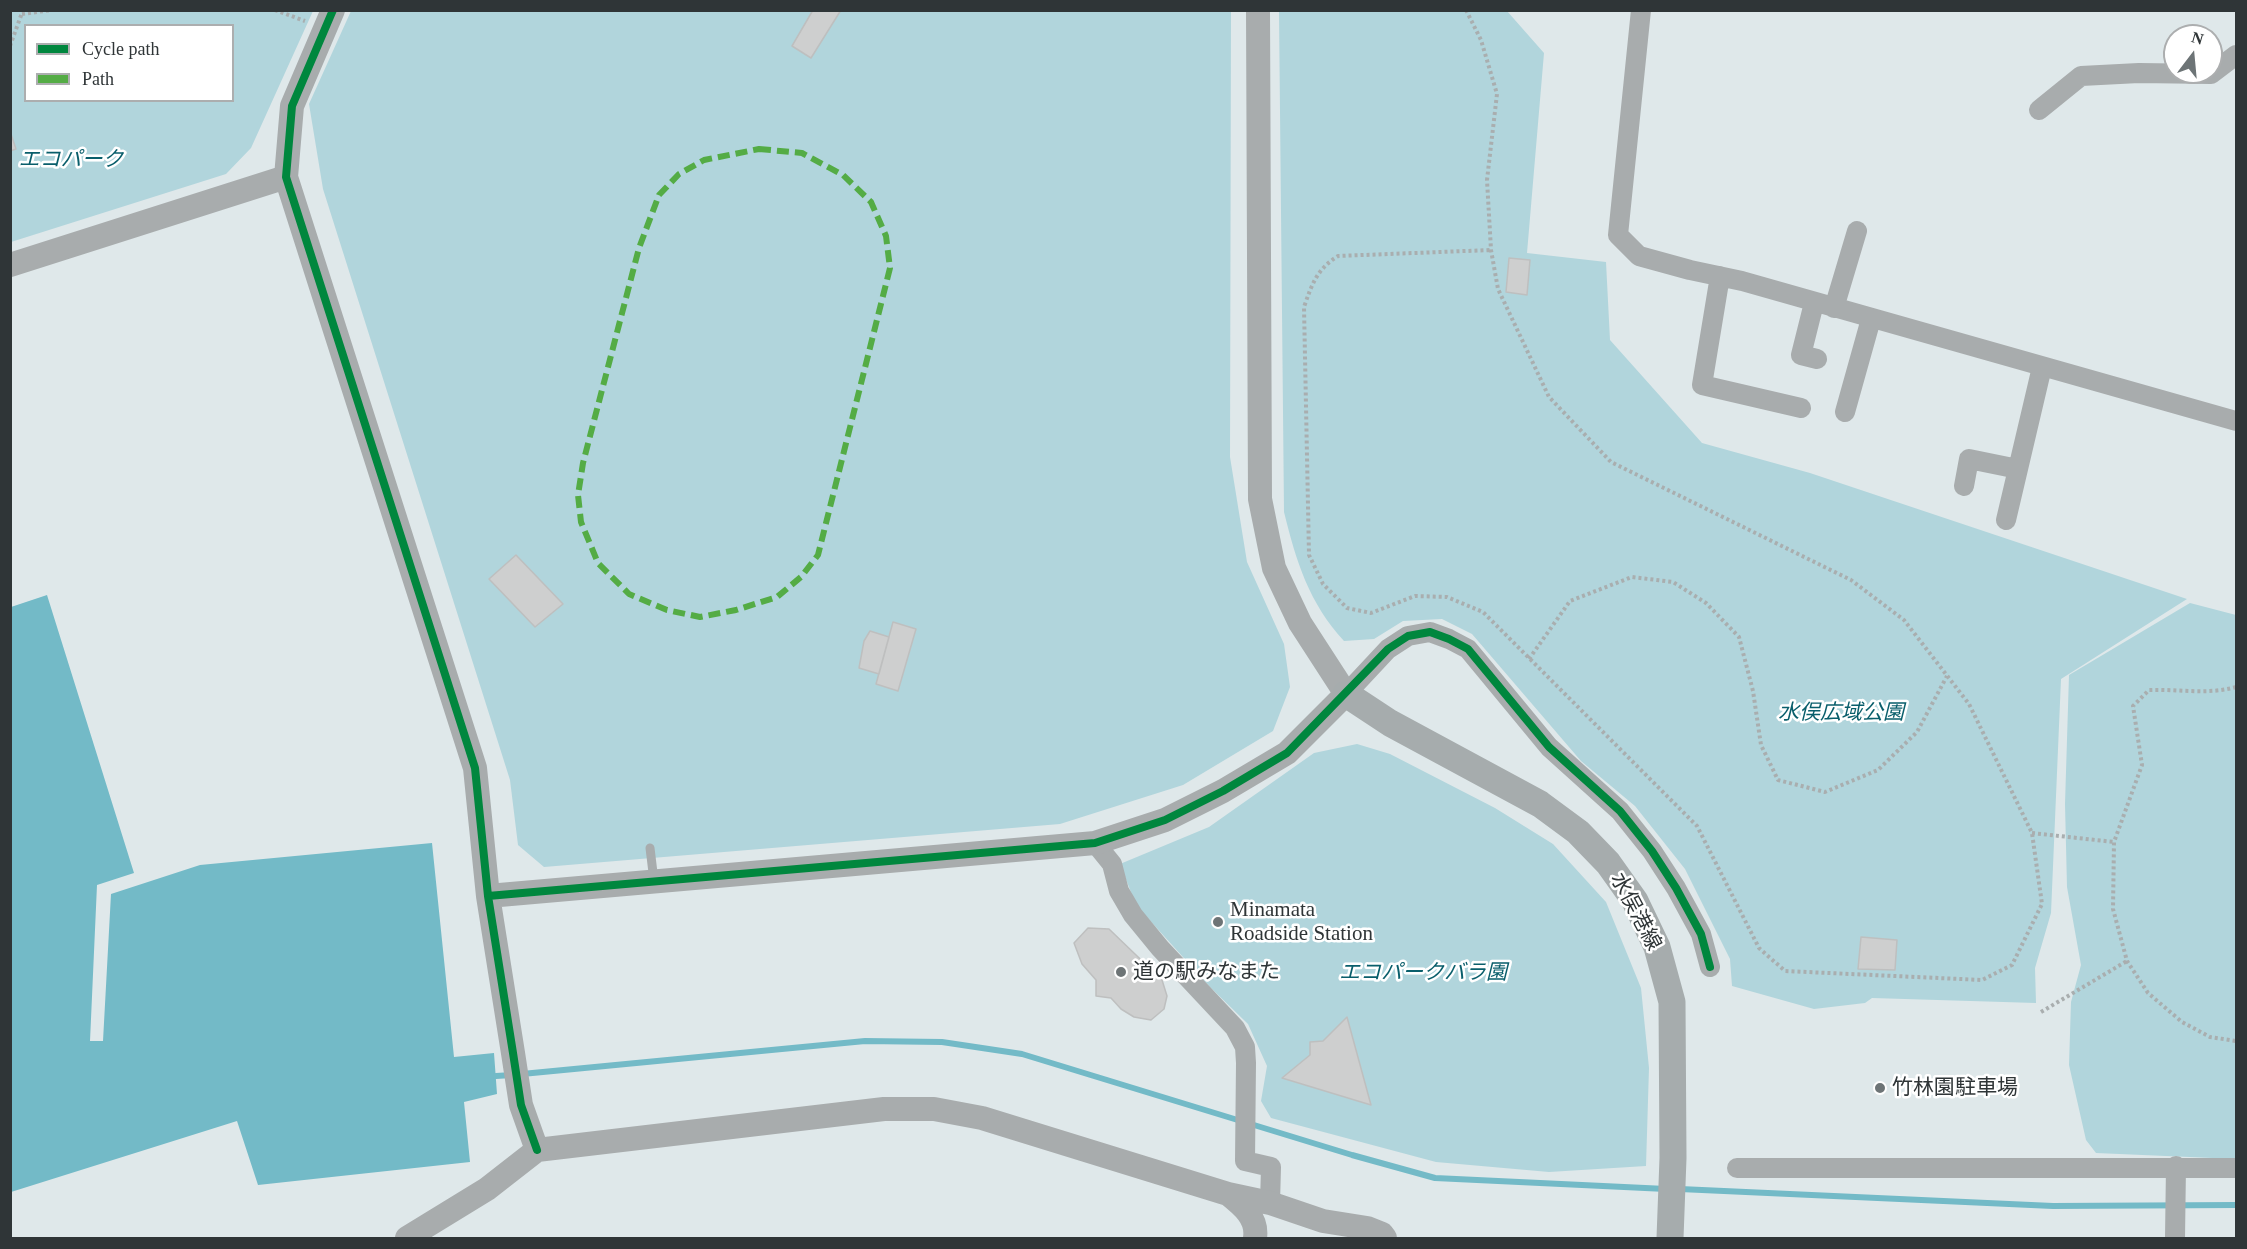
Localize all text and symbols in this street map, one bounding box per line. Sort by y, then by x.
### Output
legend [24,24,234,102]
north arrow [2163,24,2223,84]
text: N [2190,28,2205,48]
text: Cycle path [82,39,159,59]
text: Path [82,69,114,89]
park label: エコパーク [19,147,123,173]
park label: 水俣広域公園 [1778,700,1904,726]
street label: 水俣港線 [1604,869,1666,955]
place label: Minamata Roadside Station [1230,897,1373,947]
marker: Minamata Roadside Station [1211,915,1225,929]
place label: 道の駅みなまた [1133,959,1280,985]
park label: エコパークバラ園 [1339,960,1507,986]
marker: 道の駅みなまた [1114,965,1128,979]
place label: 竹林園駐車場 [1892,1075,2018,1101]
marker: 竹林園駐車場 [1873,1081,1887,1095]

